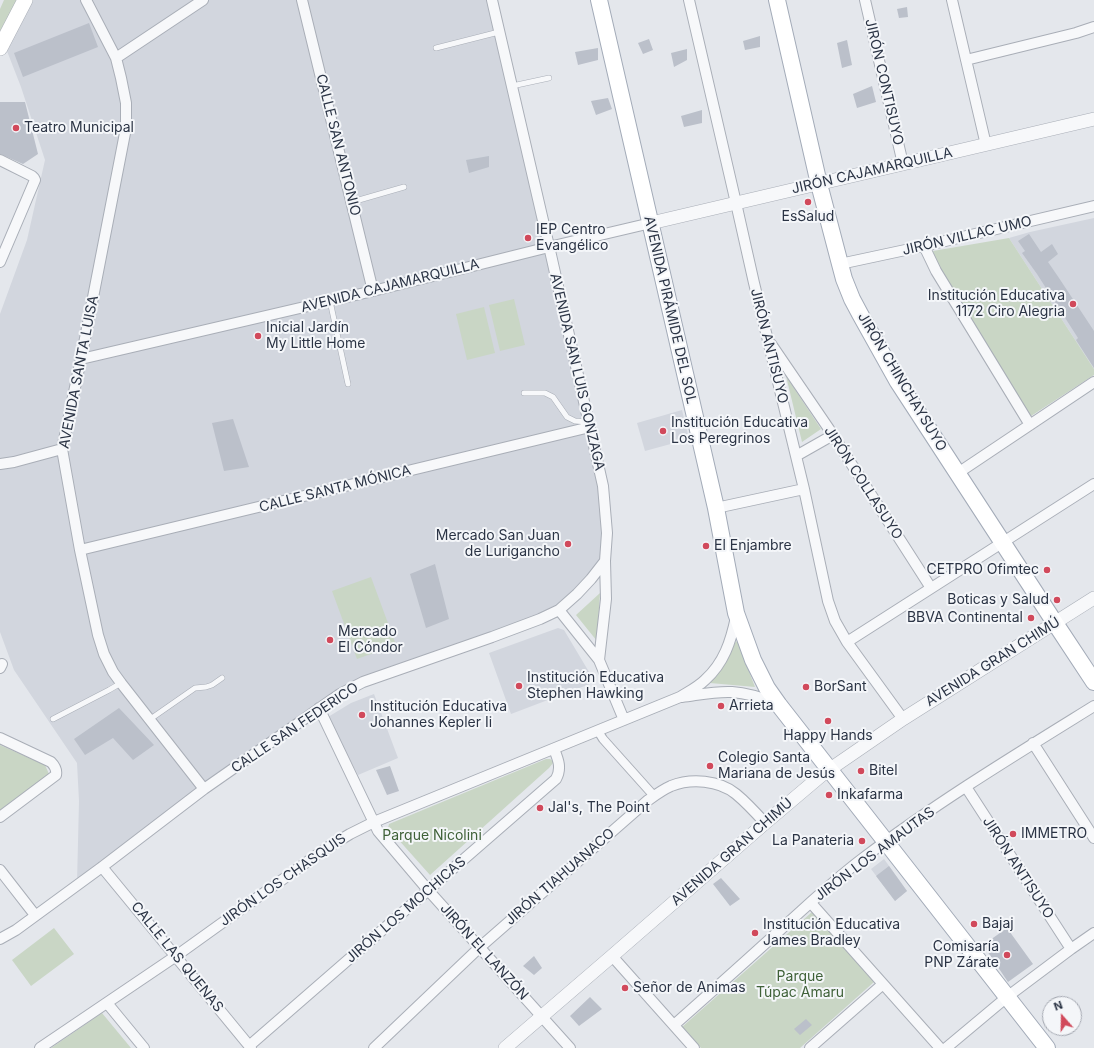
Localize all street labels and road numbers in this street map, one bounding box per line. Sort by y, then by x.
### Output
street label: JIRÓN CONTISUYO [861,17,907,147]
street label: CALLE SAN ANTONIO [312,72,364,218]
street label: JIRÓN CAJAMARQUILLA [790,144,954,198]
street label: JIRÓN VILLAC UMO [901,213,1033,259]
street label: AVENIDA PIRÁMIDE DEL SOL [640,214,700,406]
street label: AVENIDA CAJAMARQUILLA [299,256,481,316]
street label: AVENIDA SAN LUIS GONZAGA [546,272,608,472]
street label: JIRÓN ANTISUYO [747,287,791,405]
street label: AVENIDA SANTA LUISA [56,294,102,450]
street label: JIRÓN CHINCHAYSUYO [854,310,950,454]
street label: JIRÓN COLLASUYO [820,423,906,543]
street label: CALLE SANTA MÓNICA [257,462,413,516]
street label: AVENIDA GRAN CHIMÚ [923,614,1063,710]
street label: CALLE SAN FEDERICO [228,679,362,777]
street label: AVENIDA GRAN CHIMÚ [668,795,796,909]
street label: JIRÓN LOS AMAUTAS [812,803,938,905]
street label: JIRÓN ANTISUYO [979,814,1057,922]
street label: JIRÓN TIAHUANACO [502,825,618,929]
street label: JIRÓN LOS CHASQUIS [217,830,349,930]
street label: JIRÓN LOS MOCHICAS [343,853,469,967]
street label: CALLE LAS QUENAS [127,898,227,1016]
street label: JIRÓN EL LANZÓN [436,900,532,1004]

